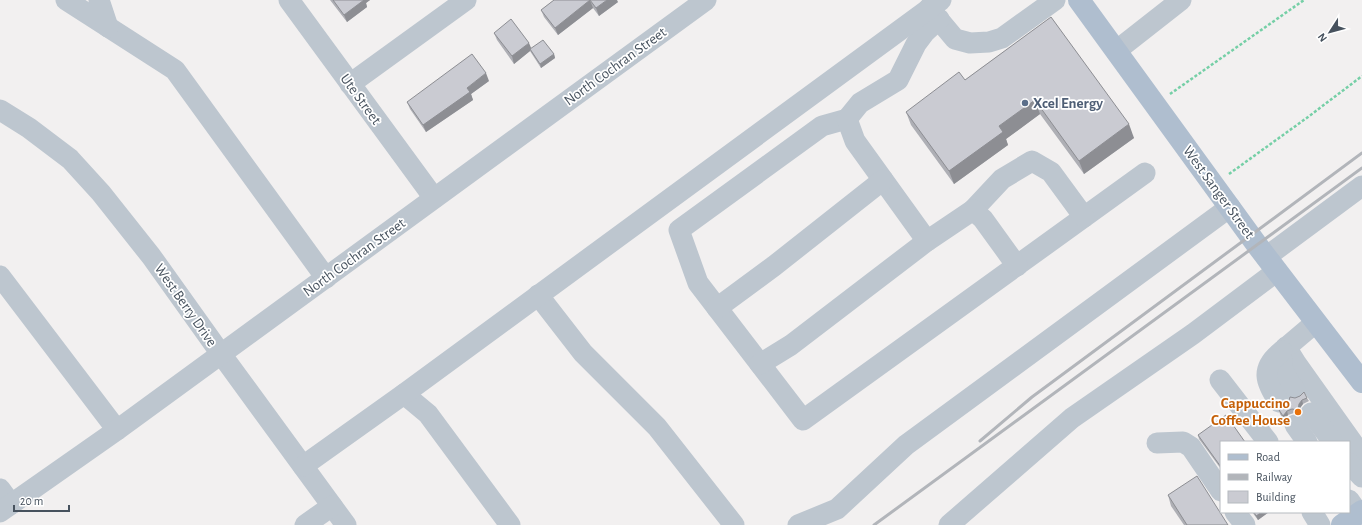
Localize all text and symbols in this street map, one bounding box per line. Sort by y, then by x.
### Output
north arrow [1310,12,1350,52]
street label: North Cochran Street [561,24,669,108]
text: N [1316,31,1329,44]
street label: Ute Street [337,71,384,128]
place label: Xcel Energy [1033,96,1103,111]
marker: Xcel Energy [1020,98,1030,108]
street label: West Sanger Street [1180,143,1257,242]
street label: North Cochran Street [300,215,408,299]
street label: West Berry Drive [152,261,220,349]
place label: Cappuccino Coffee House [1211,396,1290,428]
marker: Cappuccino Coffee House [1293,407,1303,417]
legend [1220,441,1350,513]
text: Road [1256,451,1280,463]
text: Railway [1256,471,1292,484]
scale bar [14,487,69,513]
text: Building [1256,491,1296,503]
text: 20 m [20,495,43,507]

